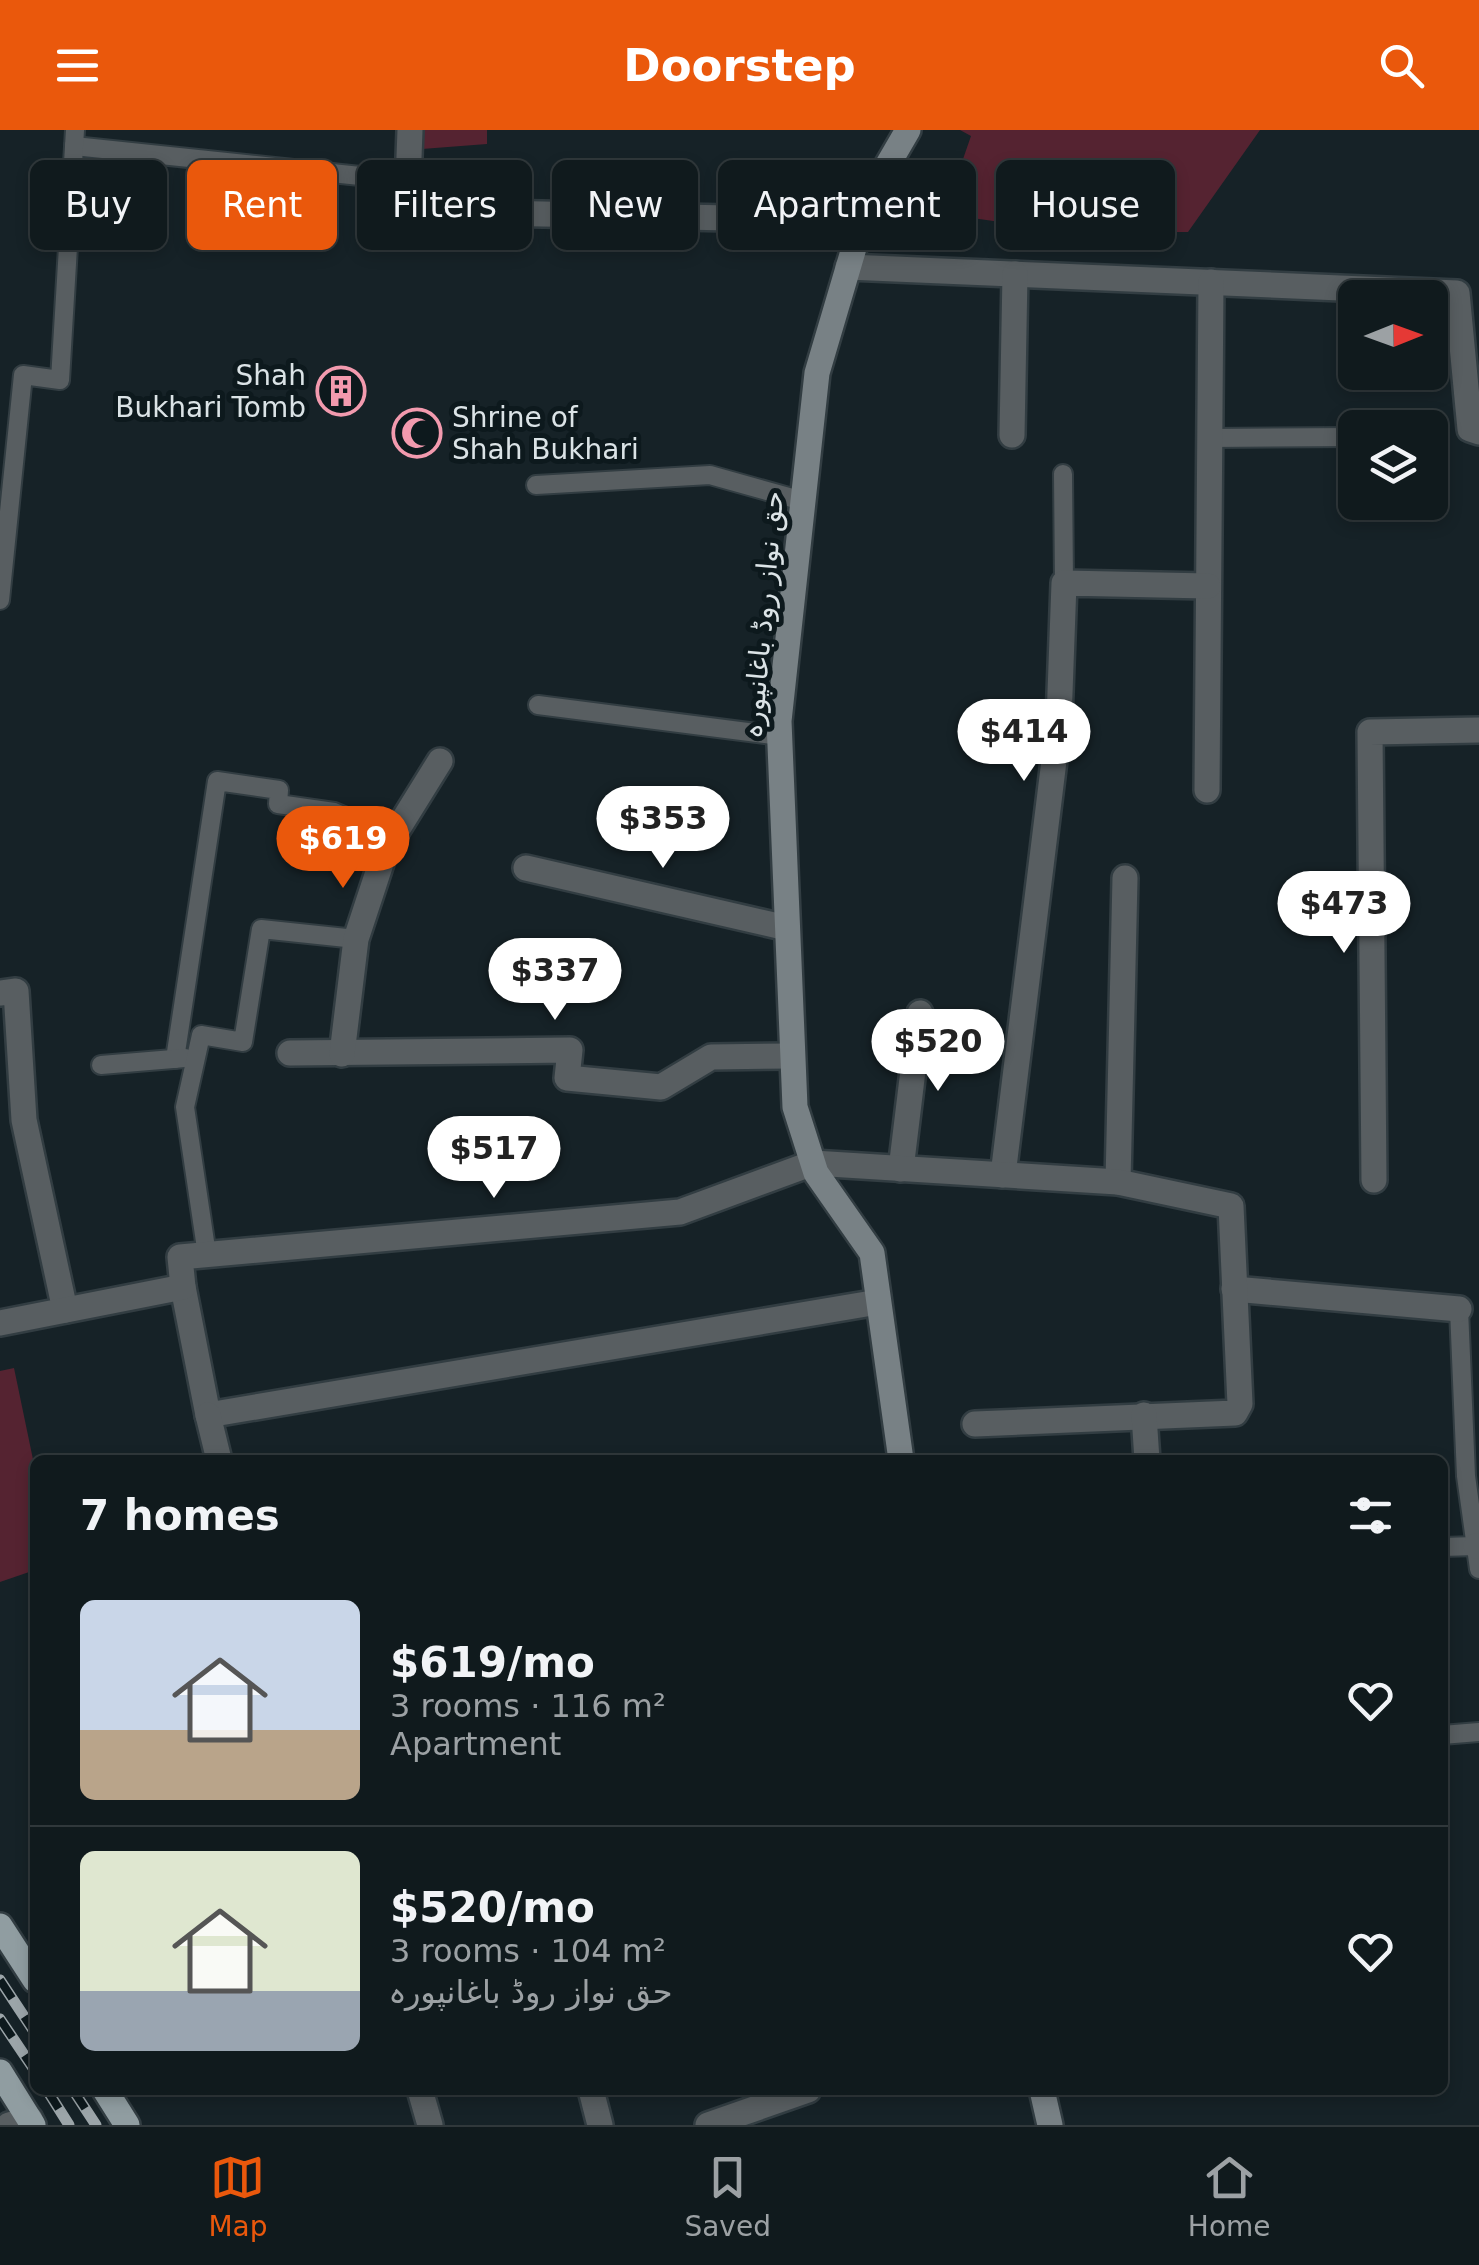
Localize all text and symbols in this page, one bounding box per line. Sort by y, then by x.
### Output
icon: menu [50,38,105,93]
icon: search [1374,38,1429,93]
text: Doorstep [623,39,856,92]
chip: Buy [30,160,167,250]
chip: Rent [187,160,337,250]
chip: Filters [357,160,532,250]
chip: New [552,160,698,250]
chip: Apartment [718,160,976,250]
chip: House [996,160,1175,250]
north arrow [1338,280,1448,390]
map controls [1338,280,1448,520]
place label: Shah Bukhari Tomb [115,359,306,424]
building icon: Shah Bukhari Tomb [315,365,367,417]
place label: Shrine of Shah Bukhari [452,401,639,466]
mosque icon: Shrine of Shah Bukhari [391,407,443,459]
button: layers [1338,410,1448,520]
street label: حق نواز روڈ باغانپورہ [736,489,790,739]
pin: $414 [965,699,1083,784]
text: $414 [979,712,1069,750]
pin: $353 [604,786,722,871]
text: $353 [618,799,708,837]
pin: $619 [284,806,402,891]
text: $619 [298,819,388,857]
pin: $473 [1285,871,1403,956]
text: $473 [1299,884,1389,922]
pin: $337 [496,938,614,1023]
text: $337 [510,951,600,989]
pin: $520 [879,1009,997,1094]
text: $520 [893,1022,983,1060]
pin: $517 [435,1116,553,1201]
text: $517 [449,1129,539,1167]
icon: filters [1343,1488,1398,1543]
text: 7 homes [80,1491,280,1540]
text: $619/mo [390,1638,595,1687]
icon: home [160,1640,280,1760]
icon: heart [1343,1673,1398,1728]
text: 3 rooms · 116 m² [390,1687,666,1725]
text: Apartment [390,1725,561,1763]
text: $520/mo [390,1883,595,1932]
icon: home [160,1891,280,2011]
icon: heart [1343,1924,1398,1979]
text: 3 rooms · 104 m² [390,1932,666,1970]
text: حق نواز روڈ باغانپورہ [390,1973,673,2011]
tab: Map [208,2150,268,2243]
tab: Saved [684,2150,771,2243]
tab: Home [1188,2150,1271,2243]

